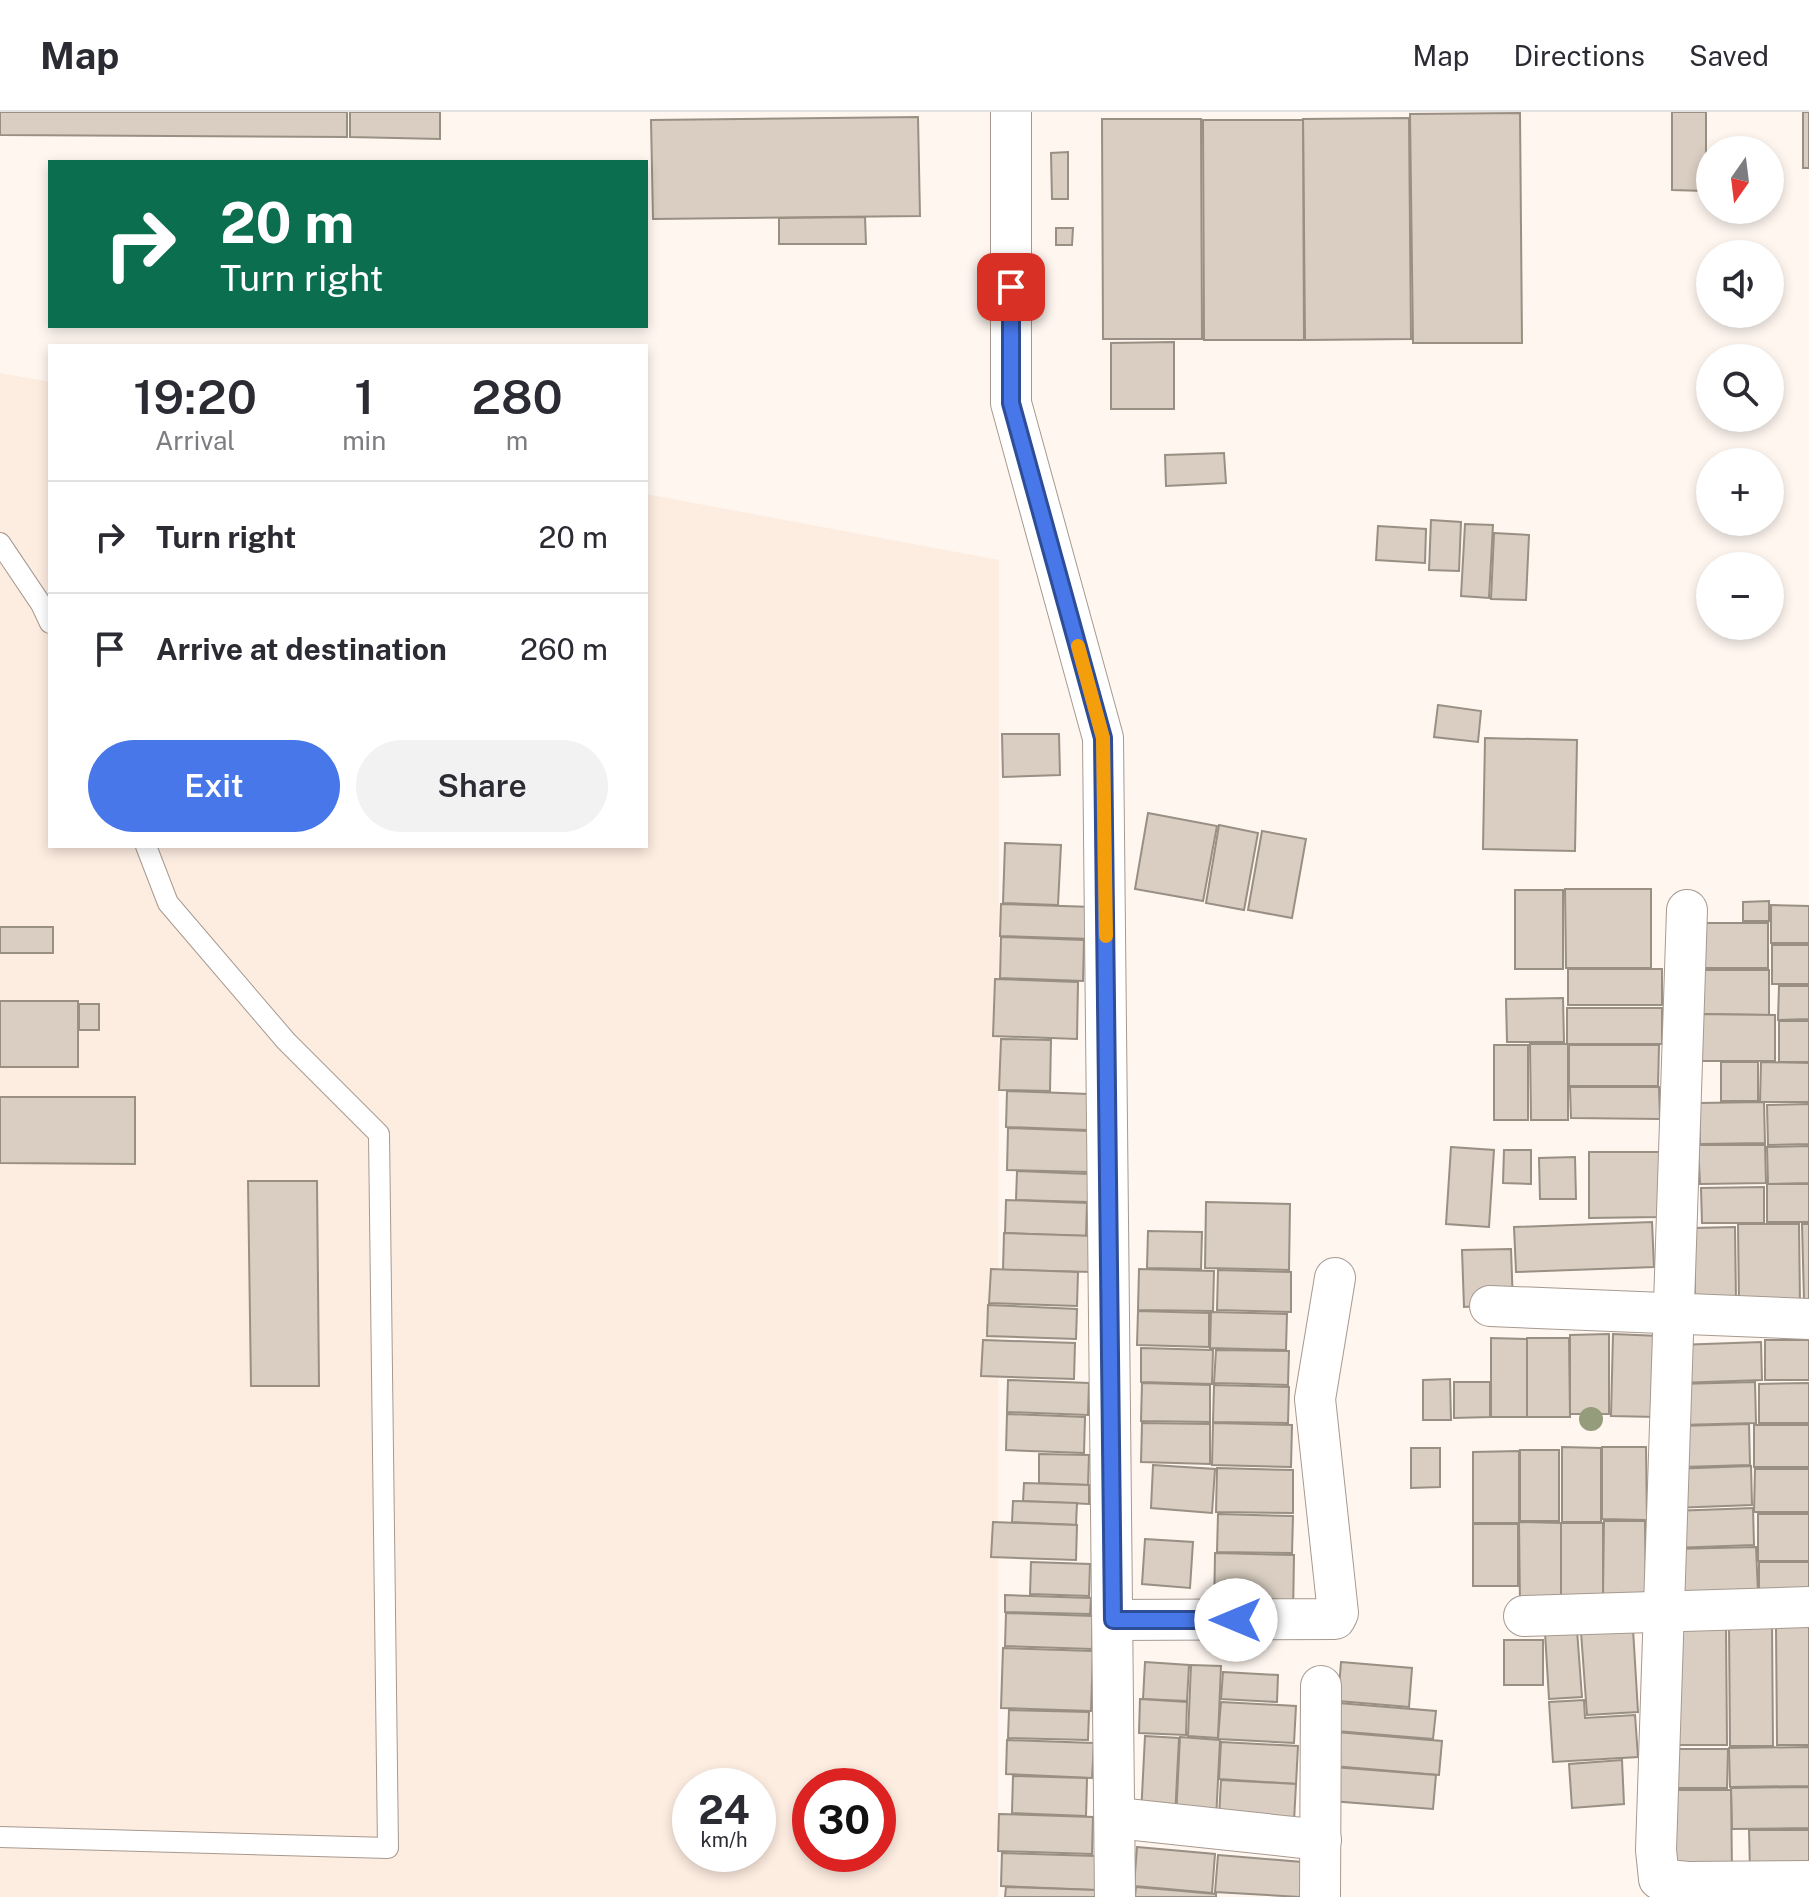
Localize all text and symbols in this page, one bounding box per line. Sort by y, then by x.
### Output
text: Map [40,33,119,78]
text: Map [1413,39,1469,72]
text: Directions [1513,39,1645,72]
text: Saved [1689,39,1769,72]
north arrow [1696,136,1784,224]
map controls [1696,136,1784,640]
text: 20 m [220,190,354,256]
icon: right [88,192,192,296]
button: sound [1696,240,1784,328]
pin [977,253,1045,321]
text: Turn right [220,257,383,299]
icon: arrive [989,265,1033,309]
button: search [1696,344,1784,432]
text: 19:20 [133,368,257,425]
text: 1 [354,368,374,425]
text: 280 [471,368,563,425]
text: Arrival [155,425,235,456]
text: min [342,425,386,456]
text: m [506,425,528,456]
button: + [1696,448,1784,536]
icon: right [88,515,132,559]
text: Turn right [156,519,296,555]
text: 20 m [539,519,608,555]
button: − [1696,552,1784,640]
icon: arrive [88,627,132,671]
text: Arrive at destination [156,631,447,667]
text: 260 m [520,631,608,667]
button: Exit [88,740,340,832]
button: Share [356,740,608,832]
position arrow [1194,1578,1278,1662]
speed limit sign: 30 [792,1768,896,1872]
text: 24 [698,1786,750,1833]
text: km/h [700,1828,748,1852]

